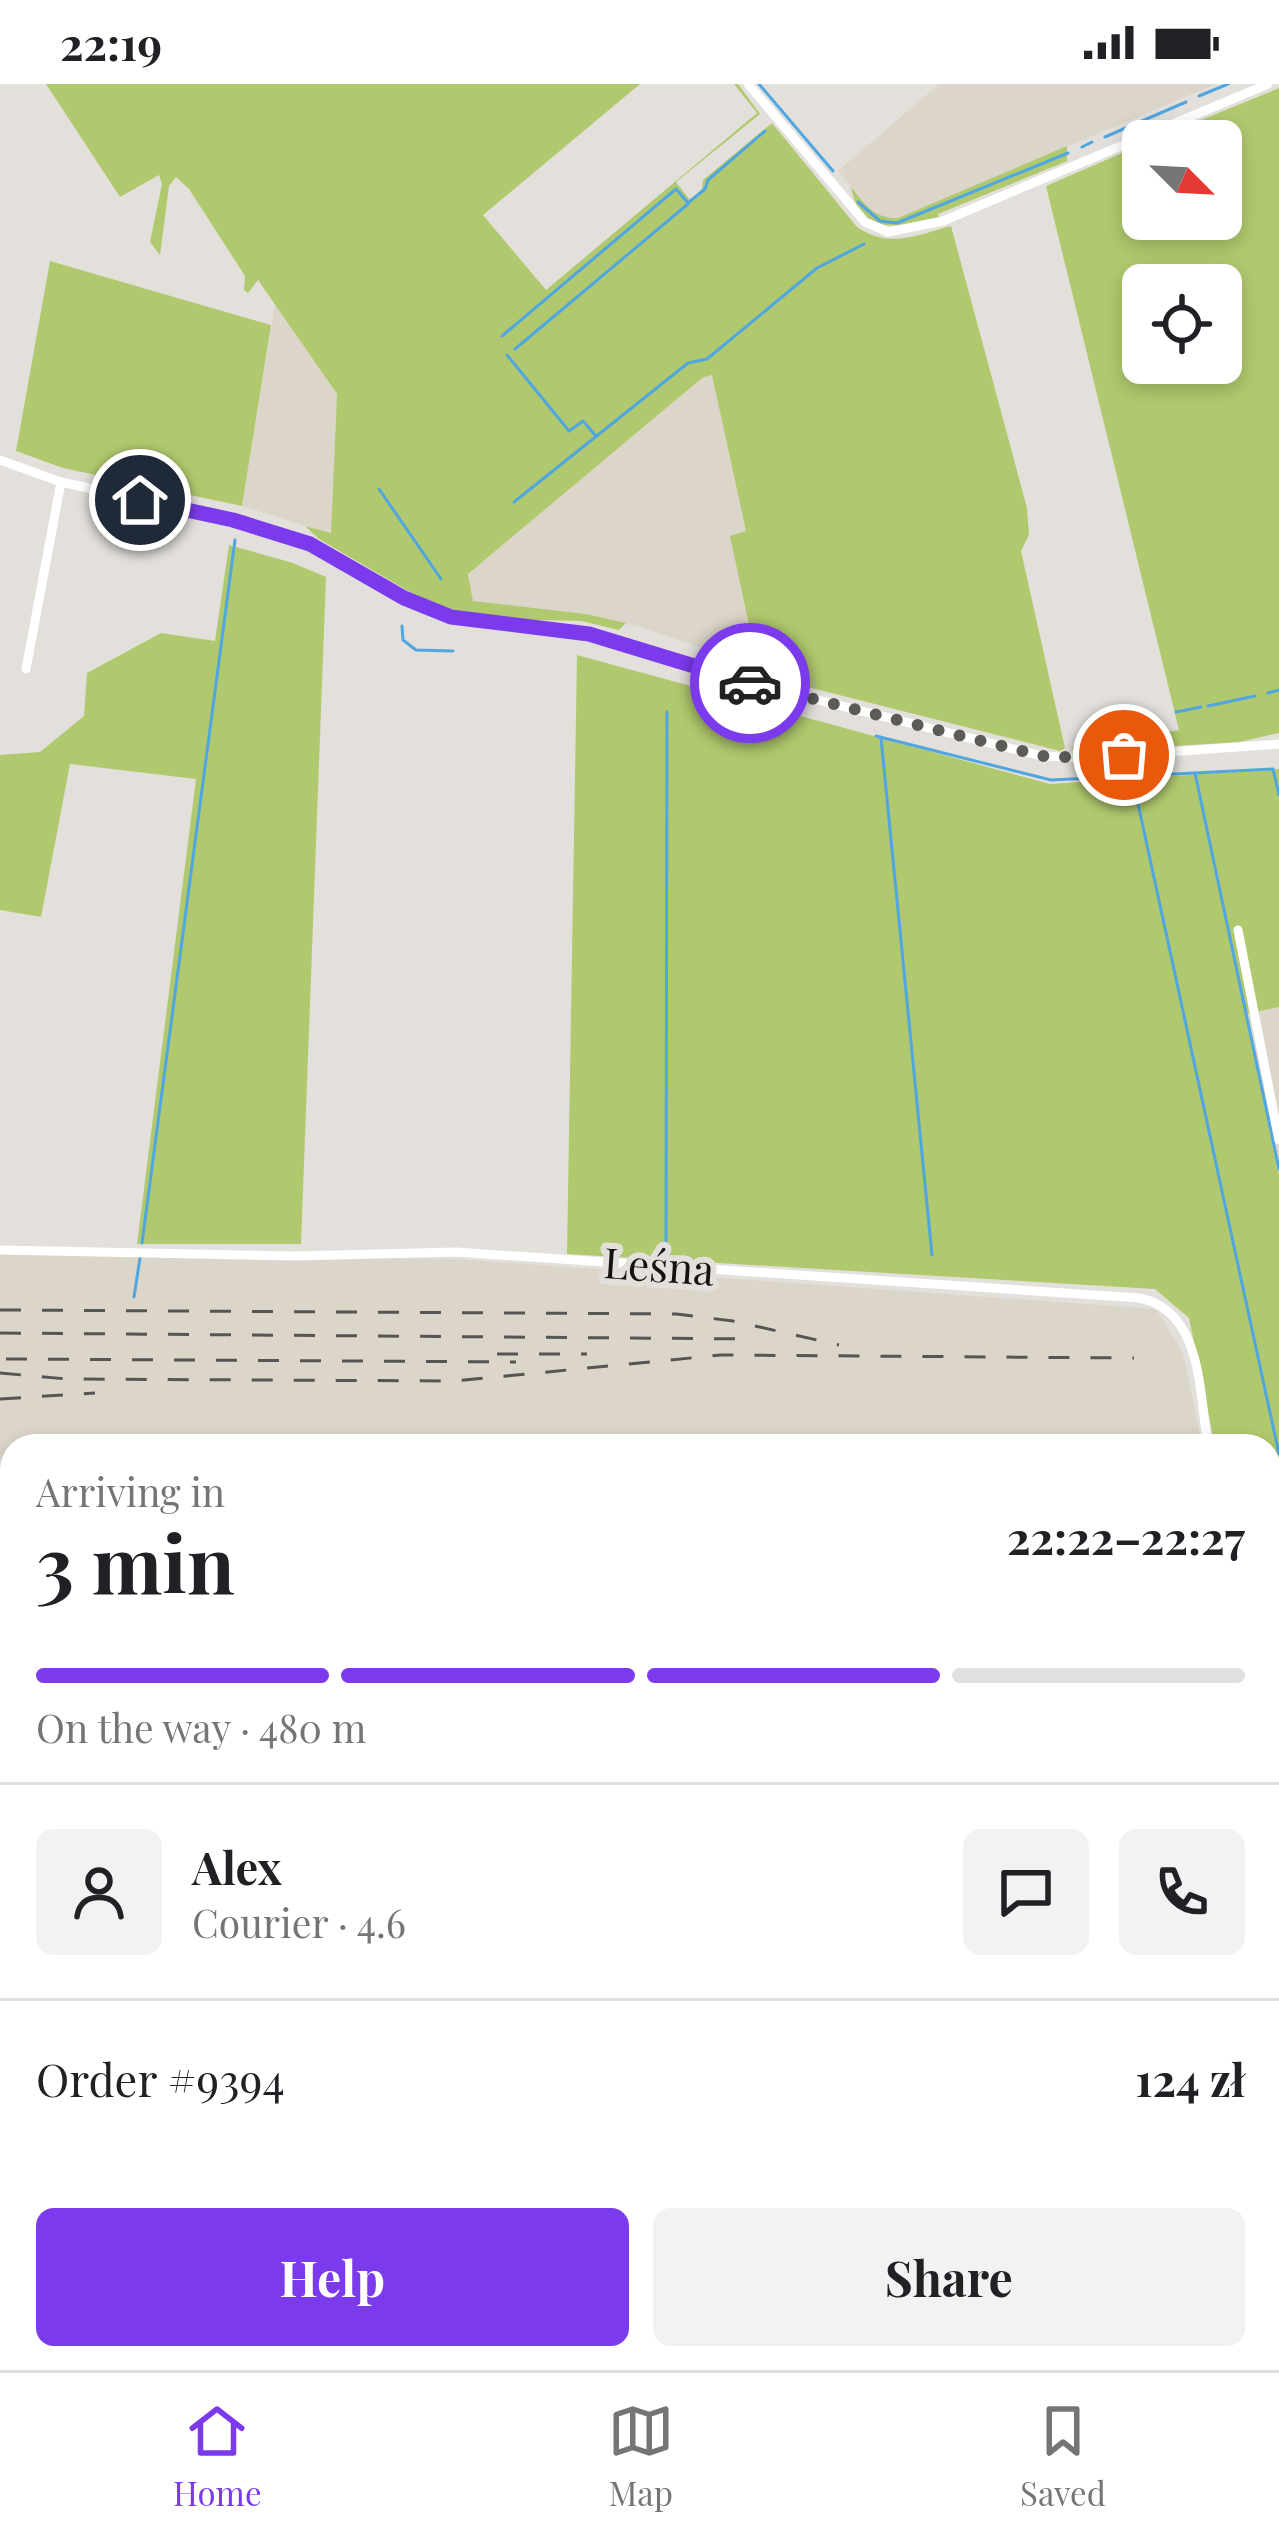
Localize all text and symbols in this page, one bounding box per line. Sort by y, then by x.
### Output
text: 22:19 [60,12,162,72]
north arrow [1122,120,1242,240]
map controls [1122,120,1242,384]
button: locate [1122,264,1242,384]
pin [89,449,191,551]
icon: home [107,467,173,533]
courier [690,623,810,743]
icon: car [717,650,783,716]
pin [1073,704,1175,806]
icon: bag [1091,722,1157,788]
street label: Leśna [602,1233,716,1297]
text: Arriving in [36,1465,225,1517]
text: 22:22–22:27 [1007,1506,1245,1566]
text: 3 min [36,1510,235,1614]
text: On the way · 480 m [36,1701,366,1753]
button: person [36,1829,162,1955]
button: chat [963,1829,1089,1955]
button: phone [1119,1829,1245,1955]
text: Alex [192,1836,282,1896]
text: Courier · 4.6 [192,1896,406,1948]
text: Order #9394 [36,2048,285,2108]
text: 124 zł [1135,2048,1245,2108]
button: Help [36,2208,629,2346]
button: Share [653,2208,1245,2346]
tab: Home [173,2398,262,2514]
tab: Map [608,2398,674,2514]
tab: Saved [1020,2398,1106,2514]

